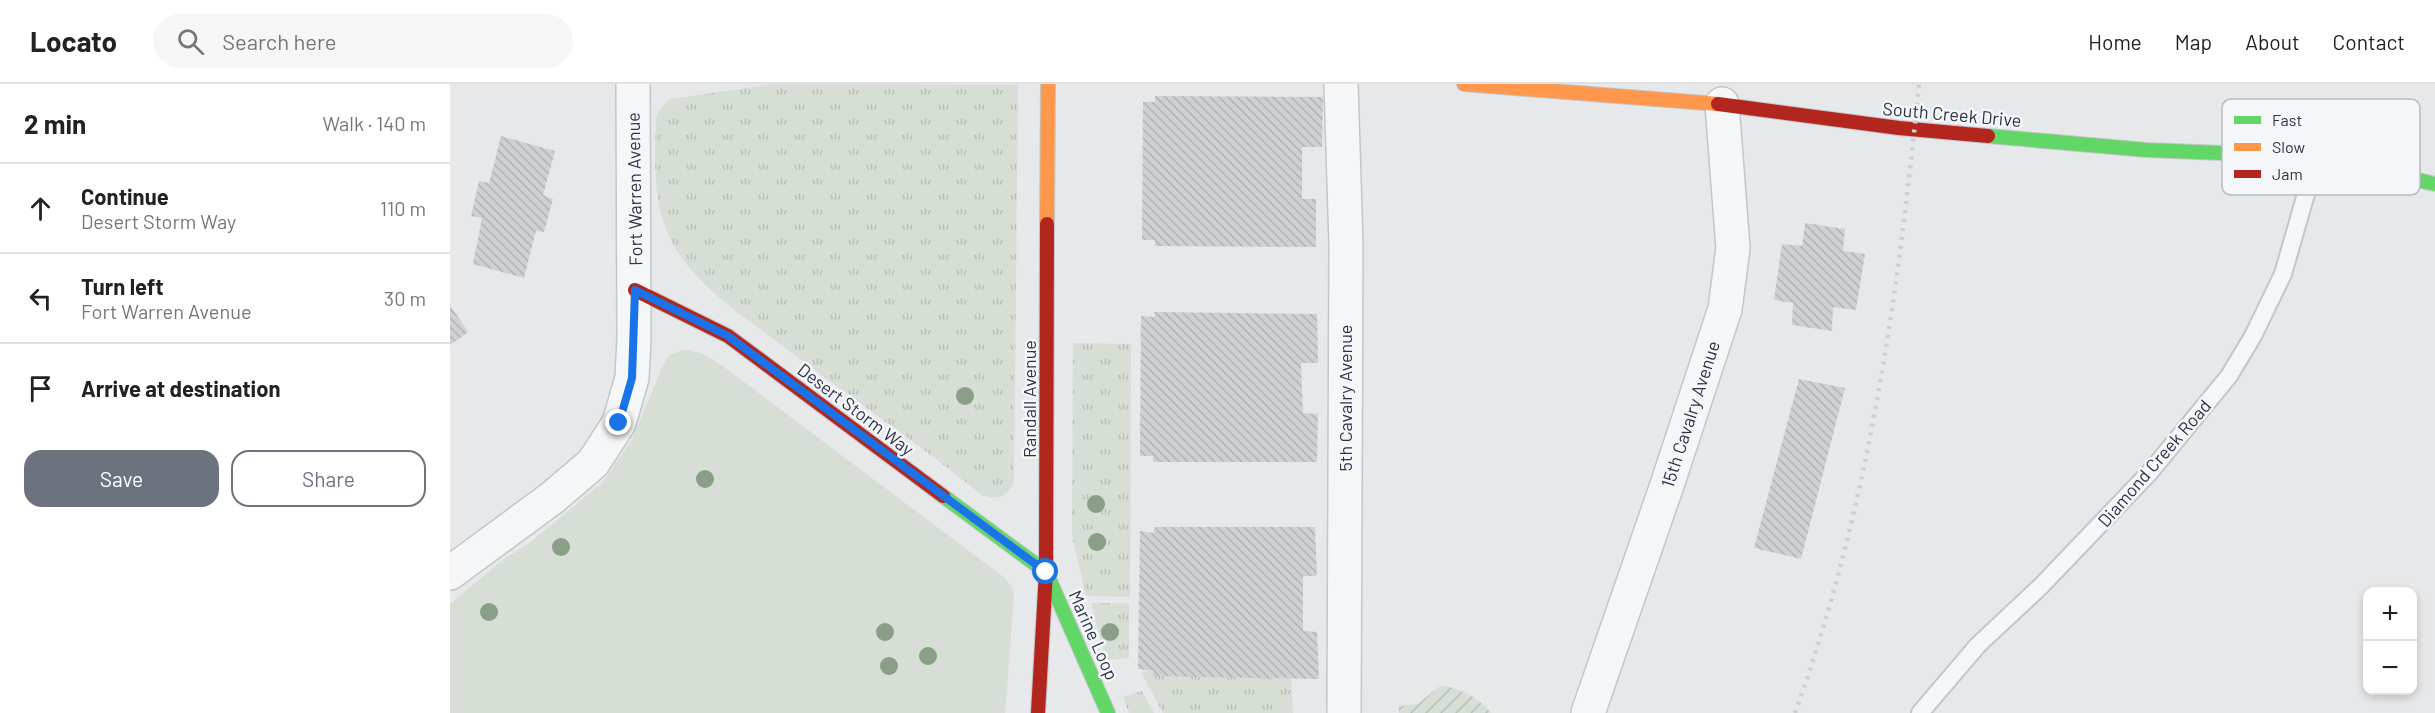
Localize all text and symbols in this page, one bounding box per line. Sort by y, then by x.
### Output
search box [153,14,573,68]
text: Locato [30,24,117,58]
icon: search [174,25,207,58]
text: Search here [222,28,337,54]
text: Home [2088,29,2142,54]
text: Map [2175,29,2212,54]
text: About [2245,29,2300,54]
text: Contact [2333,29,2405,54]
street label: South Creek Drive [1882,97,2022,131]
legend [2222,99,2420,195]
text: 2 min [24,108,86,139]
text: Fast [2272,110,2302,129]
text: Walk · 140 m [322,111,426,135]
street label: Fort Warren Avenue [622,112,646,266]
text: Slow [2272,137,2305,156]
text: Jam [2272,164,2303,183]
text: Continue [81,183,169,209]
icon: ahead [24,192,57,225]
text: 110 m [380,196,426,220]
text: Desert Storm Way [81,209,236,233]
text: Turn left [81,273,164,299]
icon: left [24,282,57,315]
text: 30 m [384,286,426,310]
text: Fort Warren Avenue [81,299,252,323]
street label: 5th Cavalry Avenue [1334,325,1356,471]
street label: 15th Cavalry Avenue [1656,338,1724,490]
street label: Randall Avenue [1018,340,1040,458]
street label: Desert Storm Way [794,358,918,460]
icon: arrive [24,372,57,405]
text: Arrive at destination [81,375,280,401]
street label: Diamond Creek Road [2093,395,2215,531]
route end [605,409,631,435]
button: Save [24,450,219,507]
button: Share [231,450,426,507]
route start [1032,558,1058,584]
street label: Marine Loop [1064,587,1124,683]
map controls [2363,587,2417,695]
button: + [2363,587,2417,641]
button: − [2363,641,2417,695]

